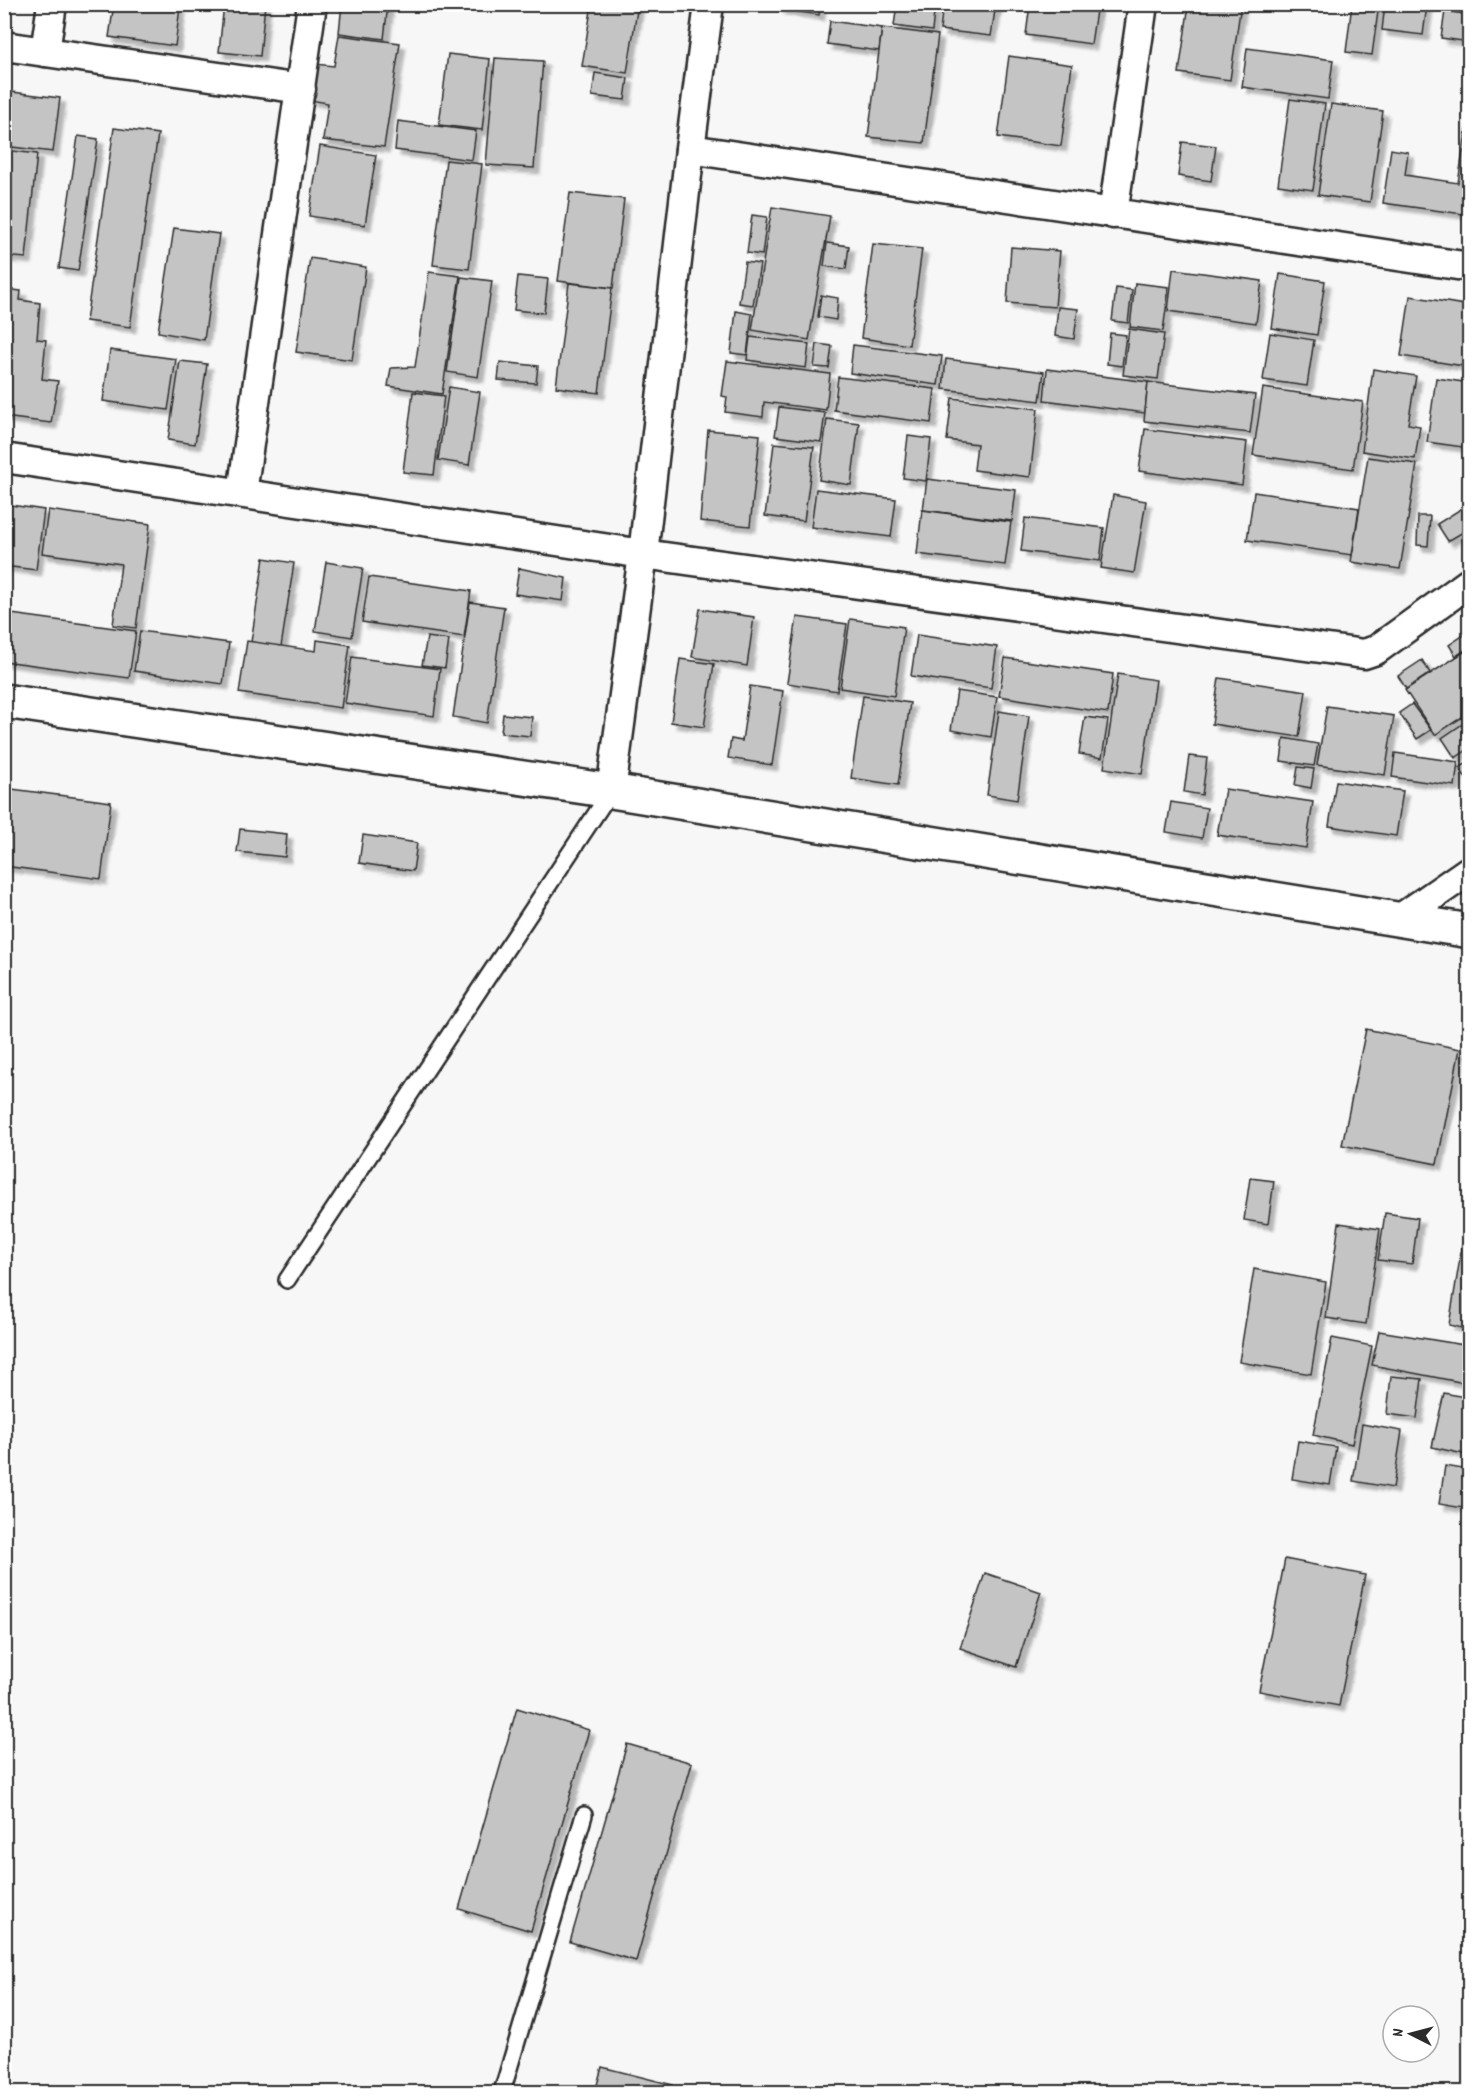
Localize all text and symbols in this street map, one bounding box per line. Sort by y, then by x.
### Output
north arrow [1381,2004,1441,2064]
text: N [1387,2027,1410,2038]

